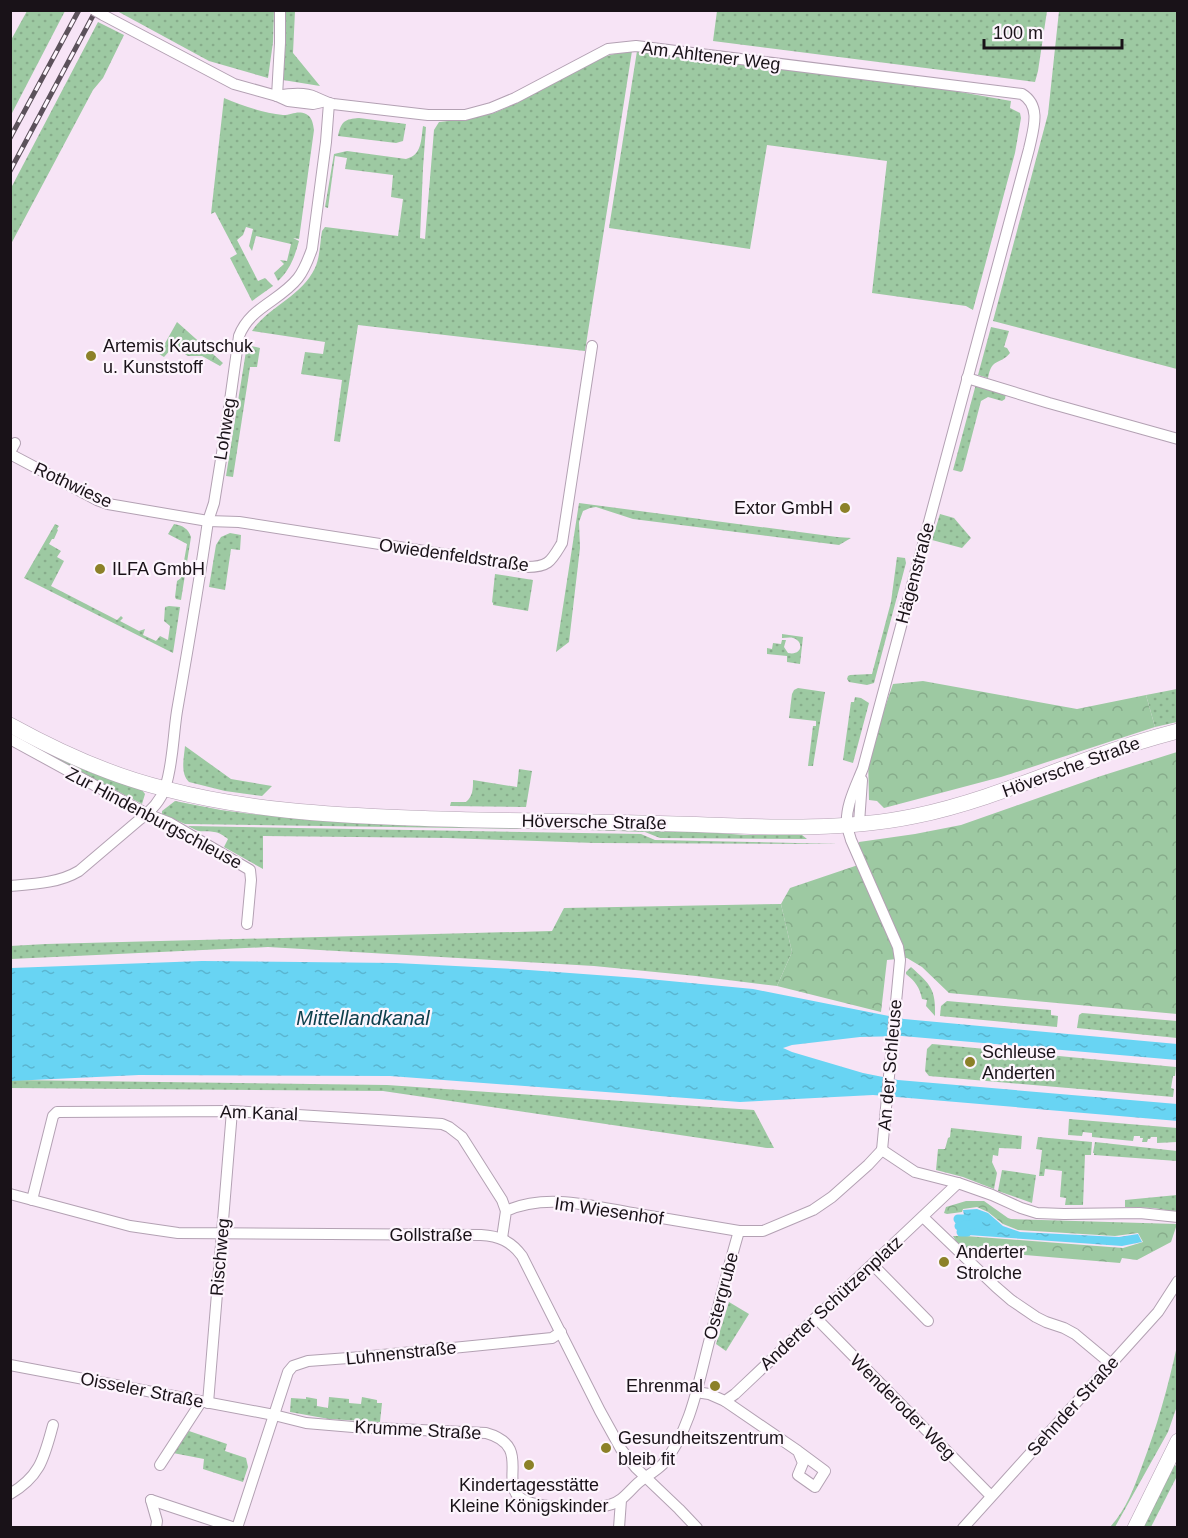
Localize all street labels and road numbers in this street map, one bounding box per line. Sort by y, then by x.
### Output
street label: Am Ahltener Weg [640,38,782,74]
street label: Lohweg [210,396,240,462]
street label: Rothwiese [31,458,115,512]
street label: Hägenstraße [892,520,938,626]
street label: Owiedenfeldstraße [378,535,530,575]
street label: Höversche Straße [999,733,1143,801]
street label: Zur Hindenburgschleuse [63,763,245,873]
street label: Höversche Straße [521,811,667,833]
street label: An der Schleuse [874,998,906,1132]
street label: Am Kanal [220,1102,298,1124]
street label: Im Wiesenhof [553,1193,666,1229]
street label: Rischweg [207,1217,233,1297]
street label: Gollstraße [389,1225,473,1245]
street label: Anderter Schützenplatz [756,1232,906,1374]
street label: Ostergrube [700,1250,742,1342]
street label: Luhnenstraße [345,1337,457,1369]
street label: Wenderoder Weg [846,1350,960,1464]
street label: Sehnder Straße [1023,1352,1123,1460]
street label: Oisseler Straße [79,1368,205,1412]
street label: Krumme Straße [354,1417,482,1443]

